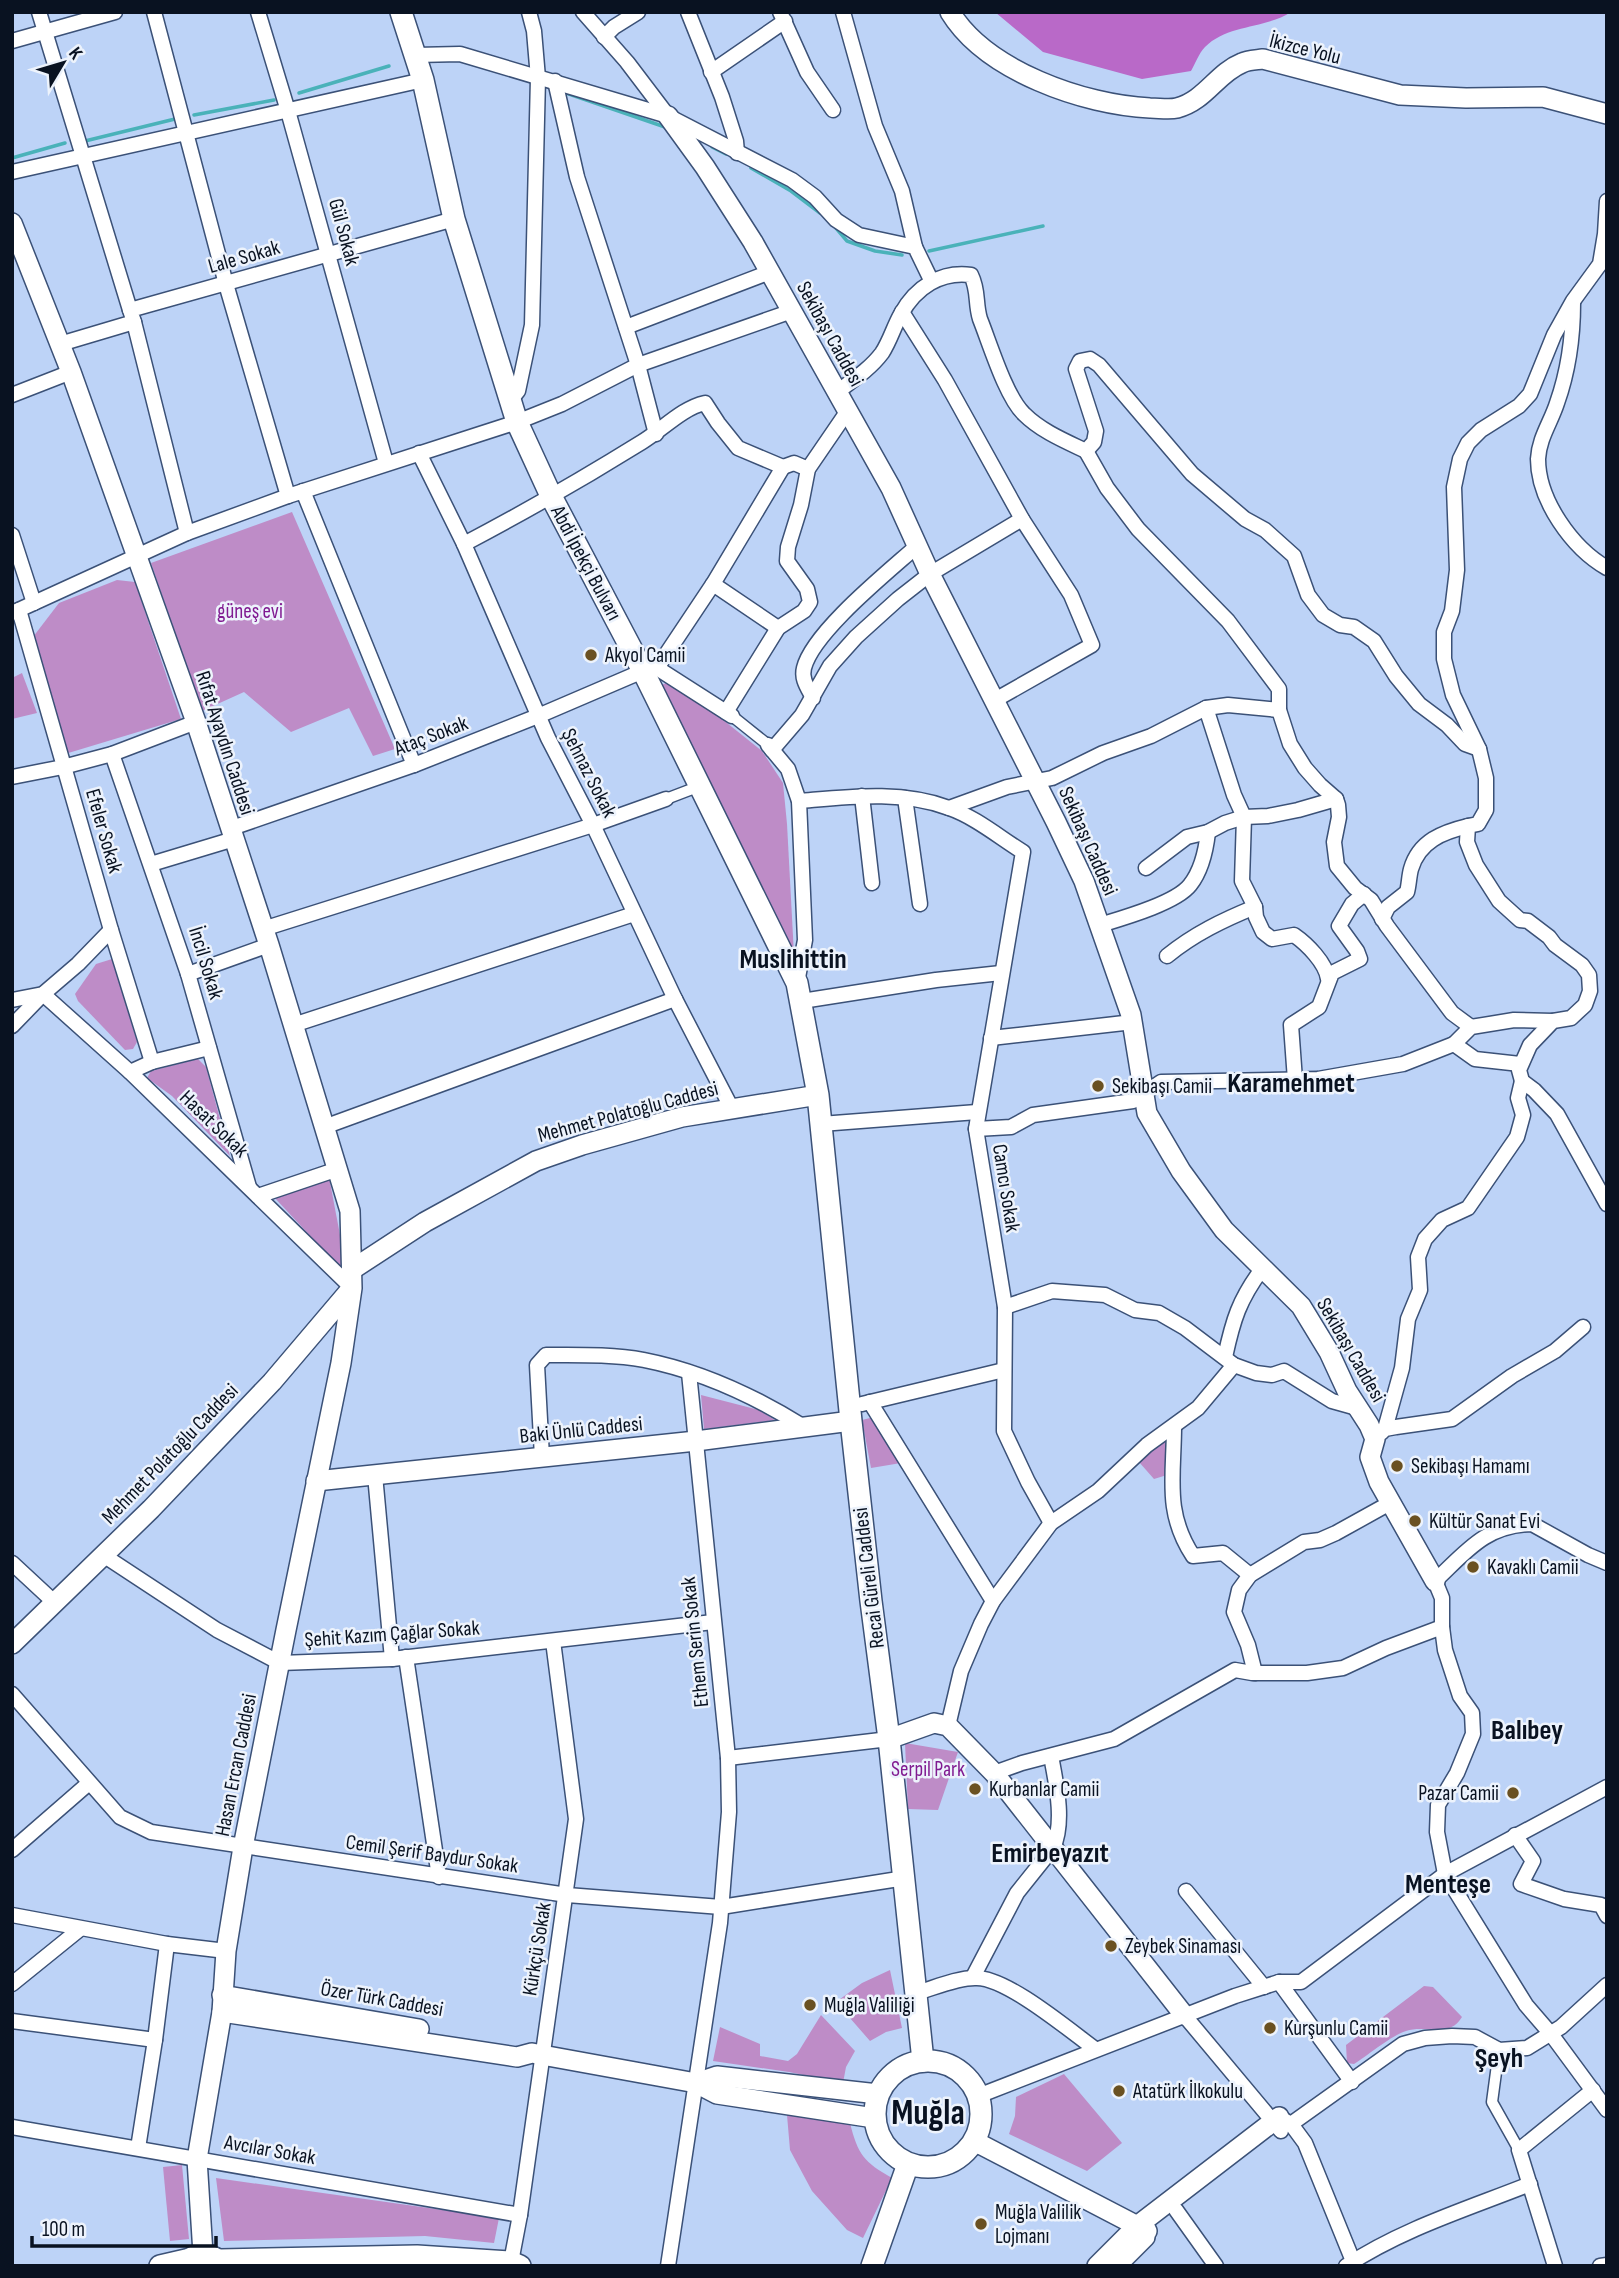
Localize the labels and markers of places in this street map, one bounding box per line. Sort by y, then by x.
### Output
place label: Akyol Camii [604,643,685,668]
marker: Akyol Camii [583,647,599,663]
place label: Sekibaşı Camii [1112,1074,1212,1099]
marker: Sekibaşı Camii [1090,1078,1106,1094]
place label: Sekibaşı Hamamı [1411,1454,1530,1479]
marker: Sekibaşı Hamamı [1389,1458,1405,1474]
place label: Kültür Sanat Evi [1429,1509,1540,1534]
marker: Kültür Sanat Evi [1407,1513,1423,1529]
place label: Kavaklı Camii [1487,1555,1579,1580]
marker: Kavaklı Camii [1465,1559,1481,1575]
place label: Kurbanlar Camii [989,1777,1099,1802]
marker: Kurbanlar Camii [967,1781,983,1797]
place label: Pazar Camii [1418,1781,1499,1806]
marker: Pazar Camii [1505,1785,1521,1801]
place label: Zeybek Sinaması [1125,1934,1241,1959]
marker: Zeybek Sinaması [1103,1938,1119,1954]
place label: Muğla Valiliği [824,1993,915,2018]
marker: Muğla Valiliği [802,1997,818,2013]
place label: Kurşunlu Camii [1284,2016,1388,2041]
marker: Kurşunlu Camii [1262,2020,1278,2036]
place label: Atatürk İlkokulu [1132,2079,1243,2104]
marker: Atatürk İlkokulu [1111,2083,1127,2099]
place label: Muğla Valilik Lojmanı [995,2200,1081,2249]
marker: Muğla Valilik Lojmanı [973,2216,989,2232]

